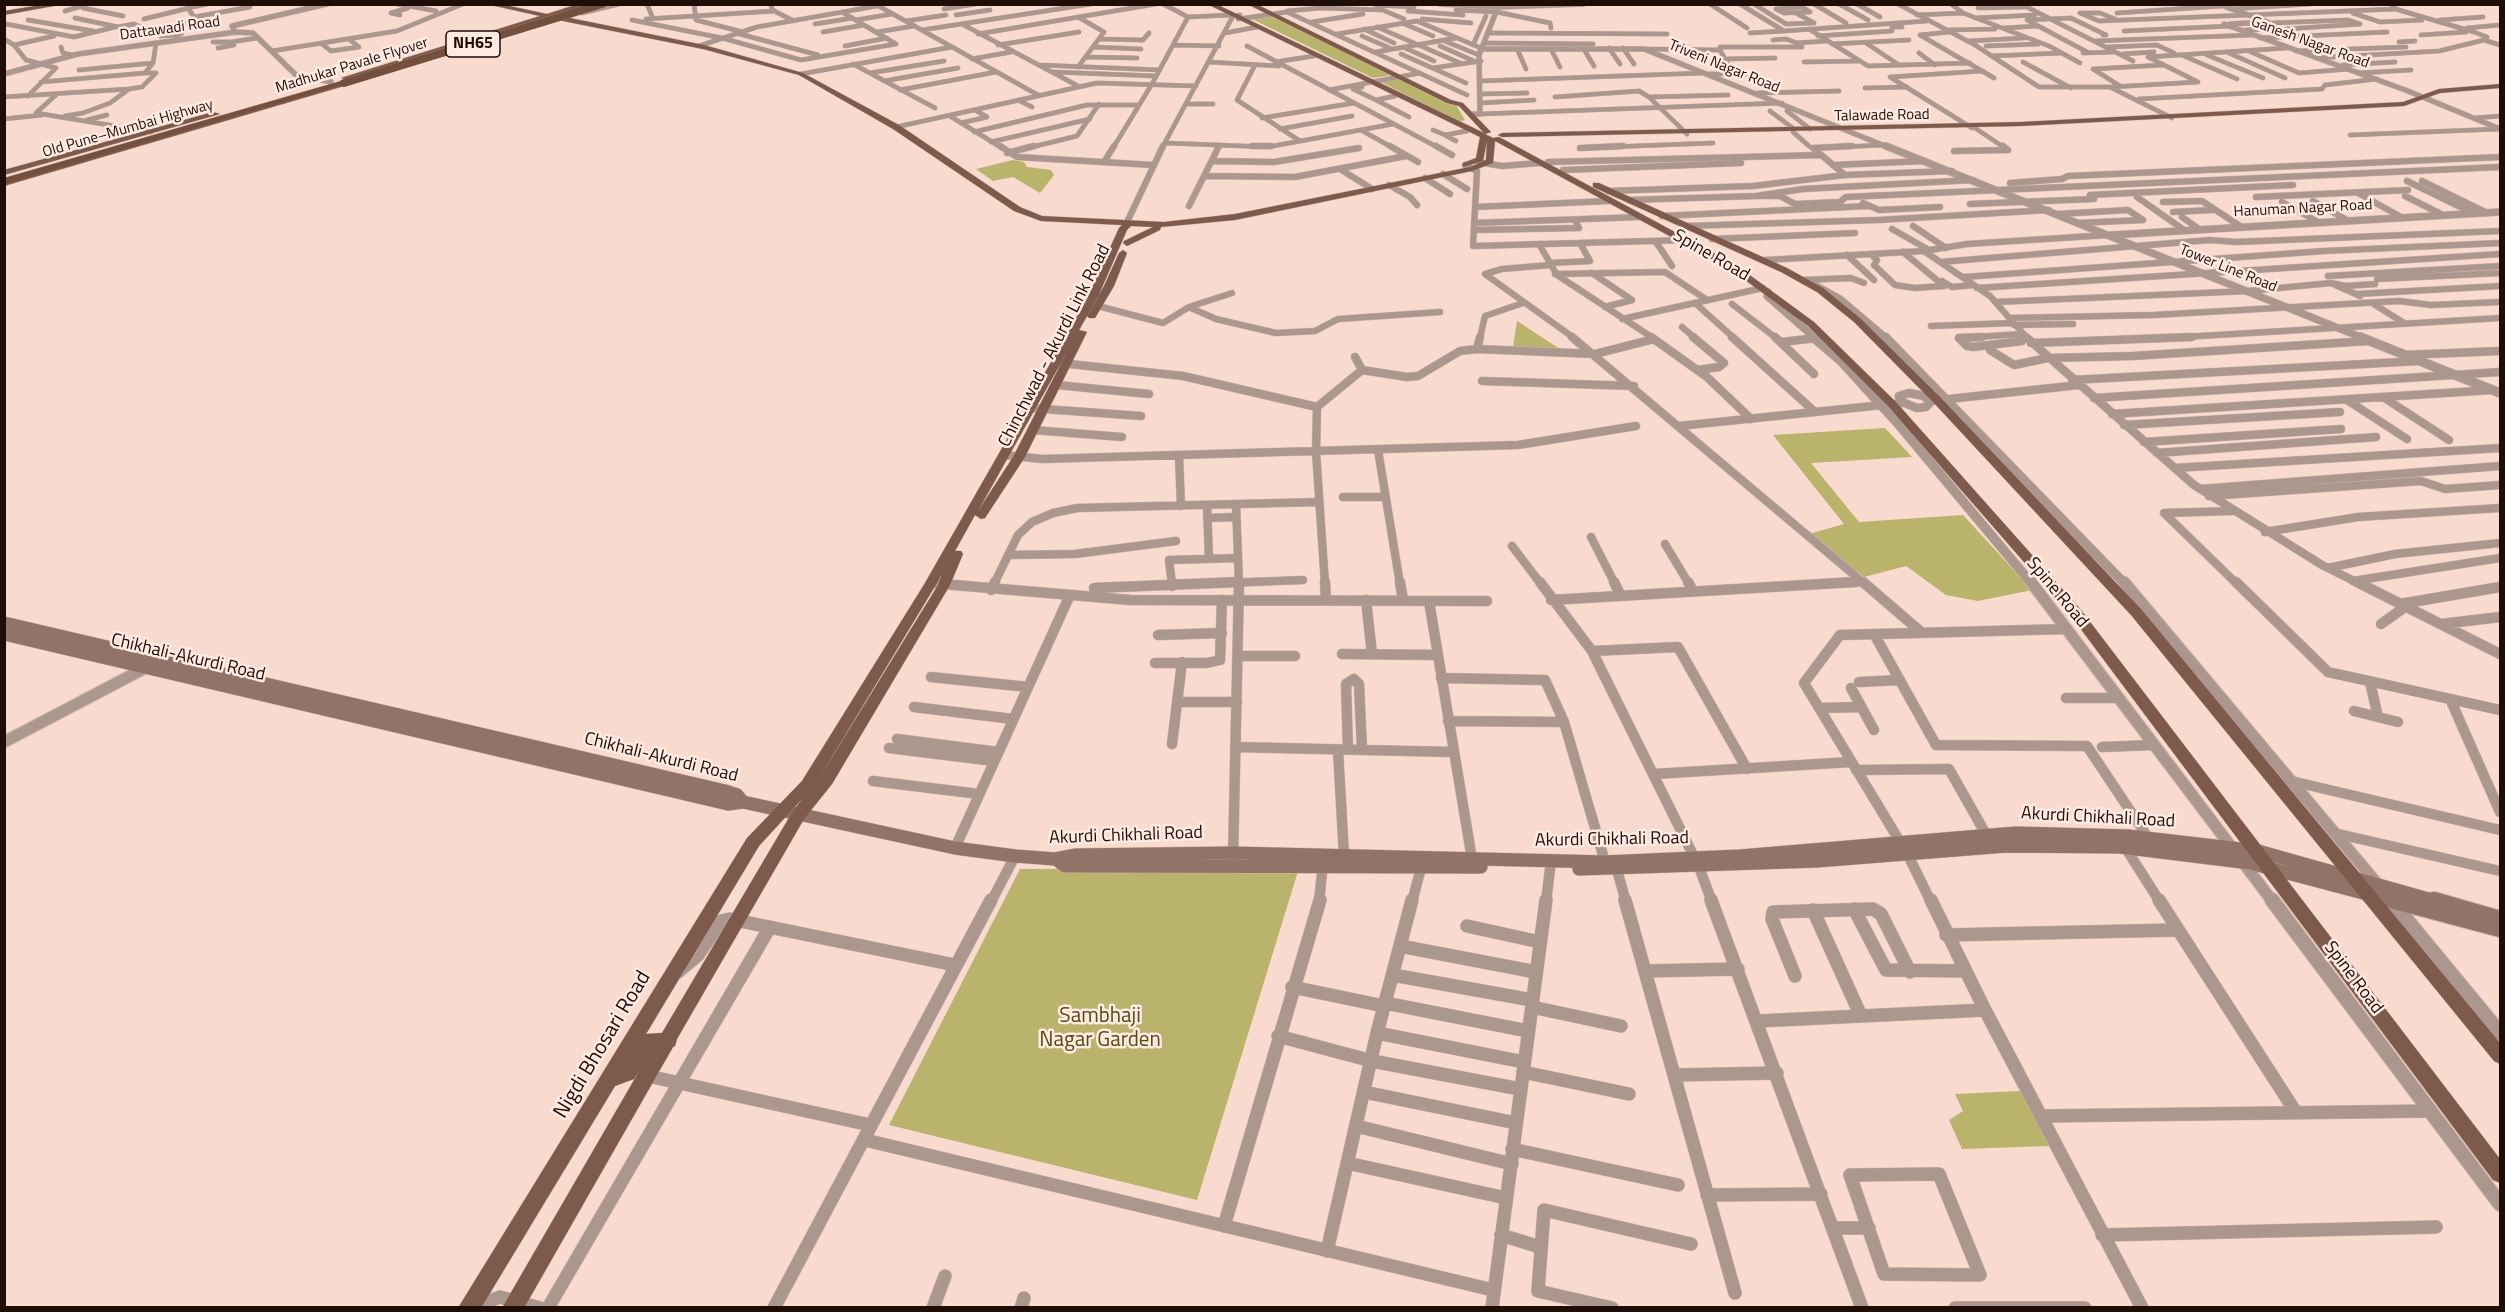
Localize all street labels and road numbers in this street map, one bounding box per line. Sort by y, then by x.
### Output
street label: Dattawadi Road [119,13,221,45]
street label: Ganesh Nagar Road [2248,13,2372,73]
road number: NH65 [446,31,500,57]
street label: Madhukar Pavale Flyover [274,34,430,98]
street label: Triveni Nagar Road [1666,37,1782,97]
street label: Old Pune–Mumbai Highway [41,96,215,162]
street label: Talawade Road [1834,106,1930,126]
street label: Hanuman Nagar Road [2233,196,2373,222]
street label: Spine Road [1669,225,1753,287]
street label: Chinchwad - Akurdi Link Road [994,241,1116,451]
street label: Tower Line Road [2177,241,2279,297]
street label: Spine Road [2021,554,2093,632]
street label: Chikhali-Akurdi Road [109,630,267,686]
street label: Chikhali-Akurdi Road [582,728,740,788]
street label: Akurdi Chikhali Road [2021,803,2175,833]
street label: Akurdi Chikhali Road [1049,823,1203,849]
street label: Akurdi Chikhali Road [1535,828,1689,852]
street label: Spine Road [2319,938,2387,1018]
street label: Nigdi Bhosari Road [549,967,657,1123]

